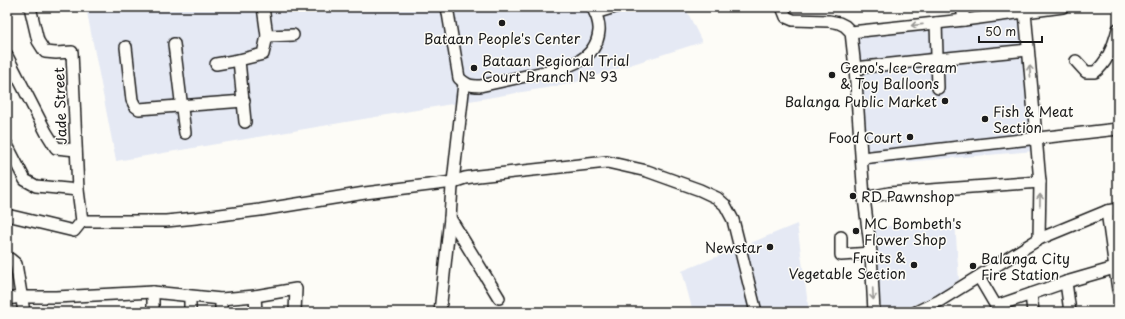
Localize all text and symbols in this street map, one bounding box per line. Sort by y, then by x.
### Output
marker: Bataan People's Center [497,18,507,28]
scale bar [979,18,1042,44]
one-way arrow [910,21,923,29]
text: 50 m [985,22,1016,40]
place label: Bataan People's Center [424,28,581,49]
place label: Bataan Regional Trial Court Branch № 93 [482,50,630,87]
place label: Geno's Ice Cream & Toy Balloons [840,57,957,94]
marker: Bataan Regional Trial Court Branch № 93 [469,63,479,73]
one-way arrow [1027,65,1034,78]
street label: Jade Street [48,67,72,145]
marker: Geno's Ice Cream & Toy Balloons [827,70,837,80]
place label: Balanga Public Market [785,91,937,112]
marker: Balanga Public Market [940,96,950,106]
place label: Fish & Meat Section [993,101,1074,138]
marker: Fish & Meat Section [980,114,990,124]
place label: Food Court [828,127,902,148]
marker: Food Court [905,132,915,142]
place label: RD Pawnshop [861,186,955,207]
marker: RD Pawnshop [848,191,858,201]
one-way arrow [1036,194,1043,207]
place label: MC Bombeth's Flower Shop [864,213,961,250]
marker: MC Bombeth's Flower Shop [851,226,861,236]
place label: Newstar [705,237,763,258]
marker: Newstar [765,242,775,252]
place label: Fruits & Vegetable Section [789,247,906,284]
place label: Balanga City Fire Station [981,248,1070,285]
marker: Fruits & Vegetable Section [909,260,919,270]
marker: Balanga City Fire Station [968,261,978,271]
one-way arrow [870,287,877,300]

